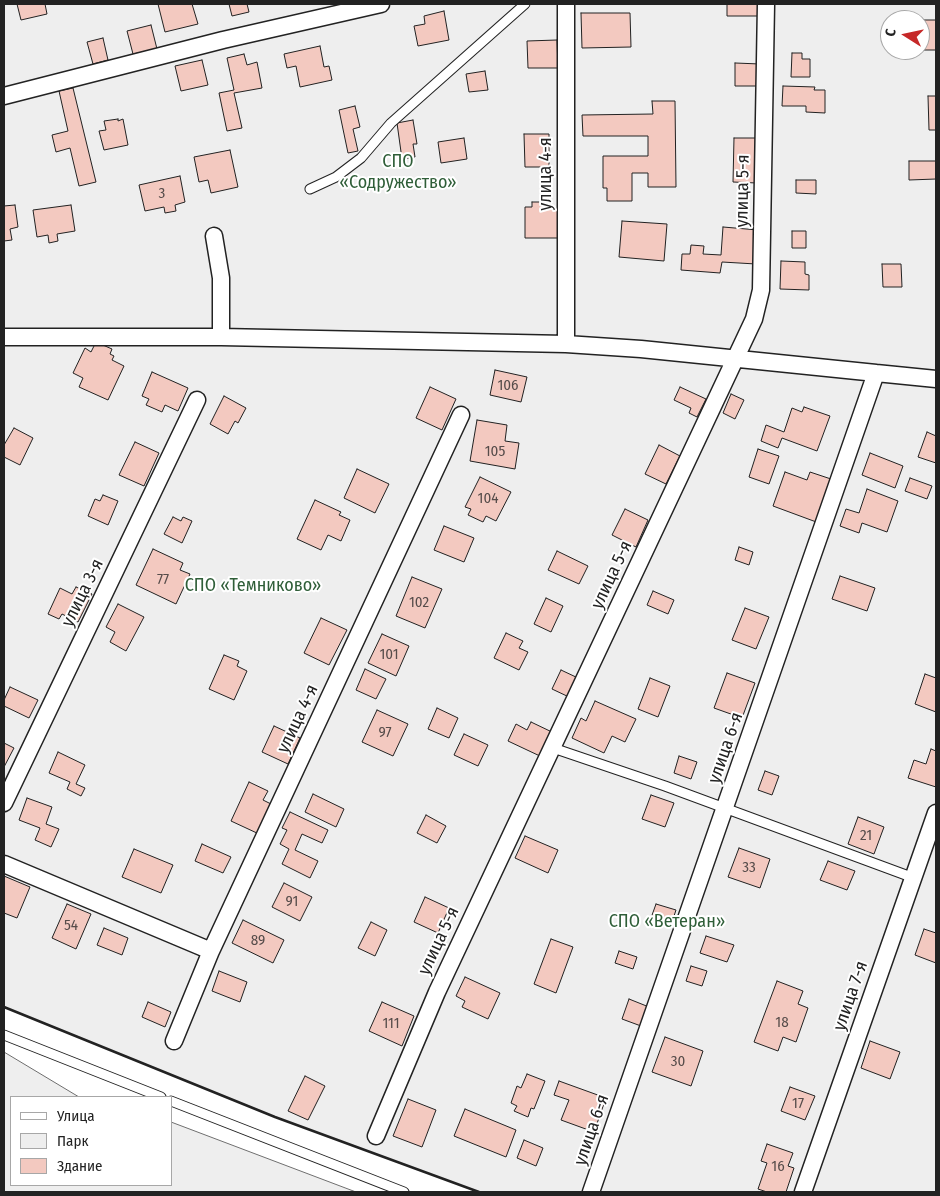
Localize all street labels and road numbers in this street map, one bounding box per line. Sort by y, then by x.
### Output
street label: улица 4-я [535,137,557,211]
street label: улица 5-я [732,154,754,228]
street label: улица 5-я [587,537,637,613]
street label: улица 3-я [57,556,109,630]
street label: улица 4-я [273,681,323,757]
street label: улица 6-я [704,710,748,786]
street label: улица 5-я [414,903,464,979]
street label: улица 7-я [829,958,873,1034]
street label: улица 6-я [570,1092,614,1168]

